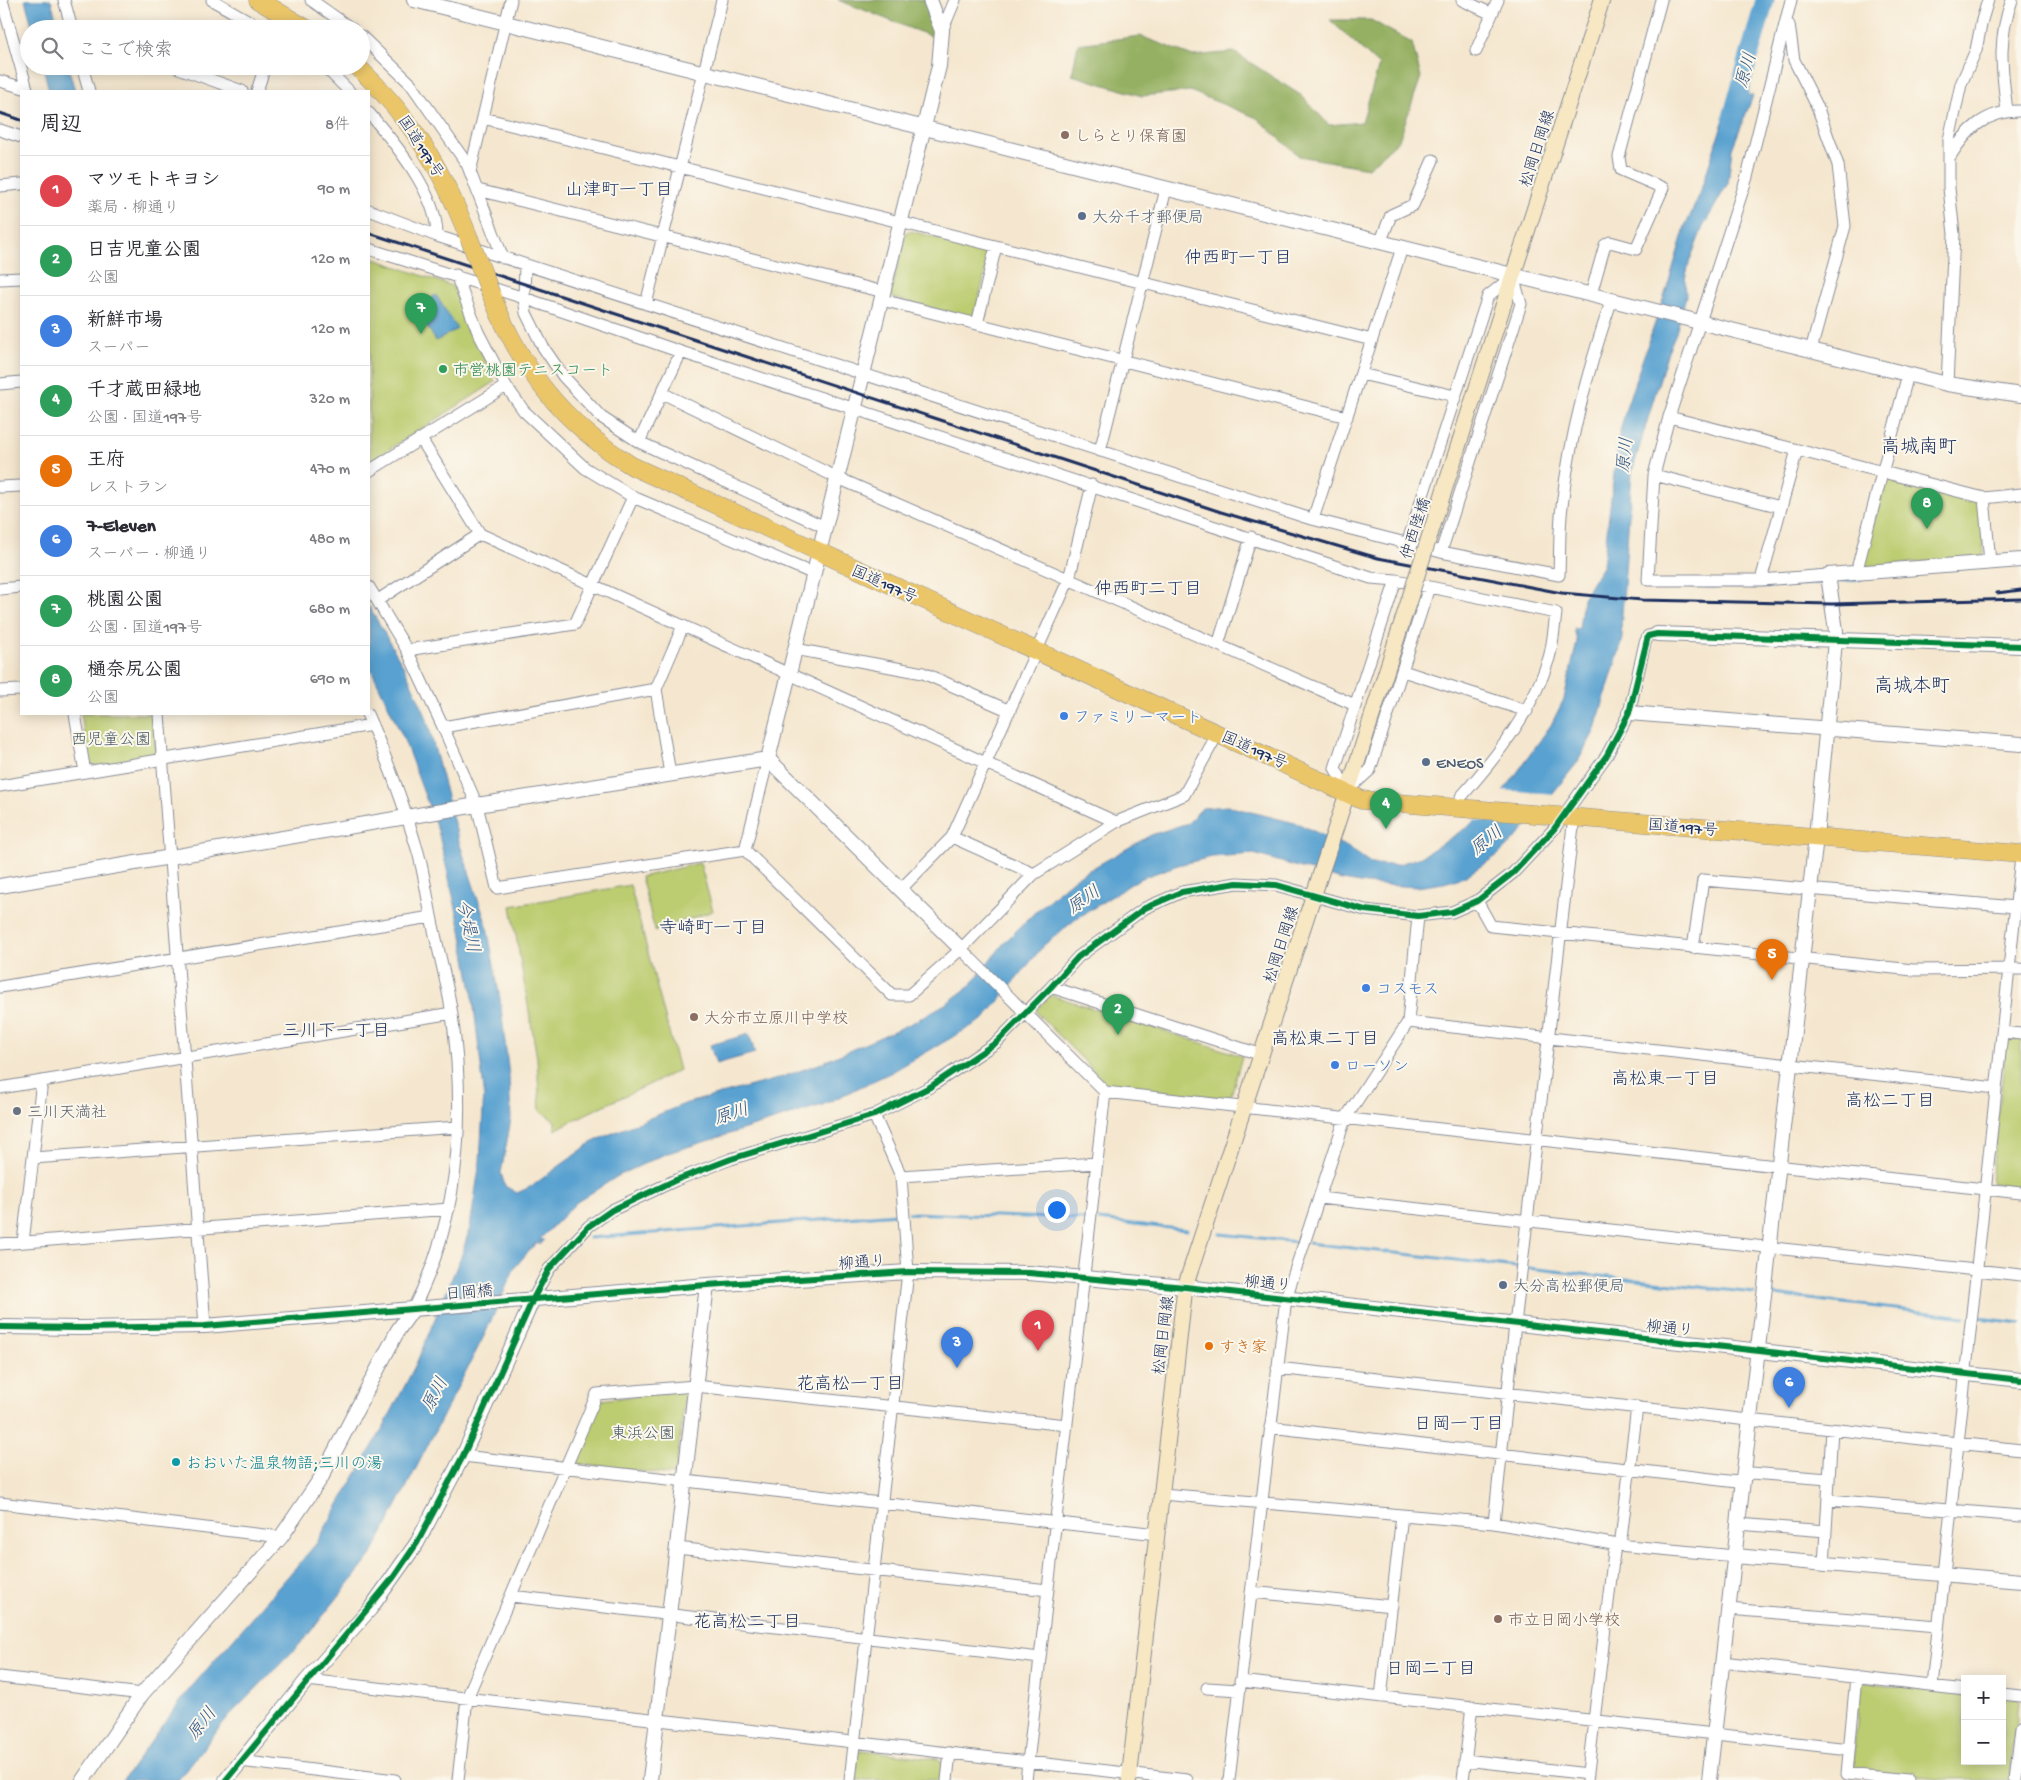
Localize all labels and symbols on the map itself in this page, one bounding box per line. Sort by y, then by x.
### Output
water label: 原川 [1732,50,1762,91]
street label: 松岡日岡線 [1516,107,1561,190]
street label: 国道197号 [392,112,447,183]
place label: しらとり保育園 [1075,128,1187,148]
marker: しらとり保育園 [1059,129,1071,141]
district label: 山津町一丁目 [565,180,673,202]
place label: 大分千才郵便局 [1092,209,1204,229]
marker: 大分千才郵便局 [1076,210,1088,222]
district label: 仲西町一丁目 [1184,248,1292,270]
pin: 7 [405,293,437,334]
place label: 市営桃園テニスコート [453,362,613,382]
marker: 市営桃園テニスコート [437,363,449,375]
water label: 原川 [1614,436,1639,474]
district label: 高城南町 [1881,436,1957,460]
pin: 8 [1911,488,1943,529]
street label: 仲西陸橋 [1397,495,1436,562]
street label: 国道197号 [847,562,920,609]
district label: 仲西町二丁目 [1094,579,1202,601]
district label: 高城本町 [1874,675,1950,699]
marker: ファミリーマート [1058,710,1070,722]
place label: ファミリーマート [1074,710,1202,729]
street label: 国道197号 [1217,728,1290,775]
park label: 西児童公園 [71,730,151,751]
marker: ENEOS [1420,756,1432,768]
place label: ENEOS [1436,756,1484,775]
pin: 4 [1370,788,1402,829]
street label: 国道197号 [1647,816,1719,842]
water label: 原川 [1467,822,1508,861]
water label: 原川 [1064,882,1105,920]
water label: 今堤川 [451,898,483,955]
street label: 松岡日岡線 [1260,903,1305,986]
district label: 寺崎町一丁目 [659,918,767,940]
pin: 5 [1756,939,1788,980]
marker: コスモス [1360,982,1372,994]
place label: コスモス [1376,982,1439,1001]
pin: 2 [1102,994,1134,1035]
place label: 大分市立原川中学校 [704,1010,848,1030]
marker: 大分市立原川中学校 [688,1011,700,1023]
district label: 三川下一丁目 [282,1022,390,1043]
district label: 高松東二丁目 [1271,1029,1379,1051]
marker: ローソン [1329,1059,1341,1071]
place label: ローソン [1345,1059,1409,1078]
district label: 高松東一丁目 [1611,1069,1719,1091]
district label: 高松二丁目 [1845,1091,1935,1113]
water label: 原川 [711,1100,752,1131]
place label: 三川天満社 [27,1104,107,1124]
marker: 三川天満社 [11,1105,23,1117]
your location [1044,1197,1070,1223]
street label: 柳通り [838,1252,887,1276]
street label: 柳通り [1243,1273,1293,1297]
place label: 大分高松郵便局 [1513,1278,1625,1298]
marker: 大分高松郵便局 [1497,1279,1509,1291]
street label: 日岡橋 [444,1282,494,1306]
street label: 松岡日岡線 [1149,1294,1180,1376]
pin: 1 [1022,1310,1054,1351]
street label: 柳通り [1645,1318,1695,1342]
pin: 3 [941,1327,973,1368]
place label: すき家 [1219,1339,1267,1359]
marker: すき家 [1203,1340,1215,1352]
pin: 6 [1773,1367,1805,1408]
water label: 原川 [418,1374,454,1416]
district label: 花高松一丁目 [796,1374,904,1396]
district label: 日岡一丁目 [1414,1415,1504,1436]
park label: 東浜公園 [611,1424,675,1445]
place label: おおいた温泉物語;三川の湯 [186,1454,382,1475]
marker: おおいた温泉物語;三川の湯 [170,1456,182,1468]
district label: 花高松二丁目 [693,1612,801,1634]
place label: 市立日岡小学校 [1508,1612,1620,1632]
marker: 市立日岡小学校 [1492,1613,1504,1625]
district label: 日岡二丁目 [1386,1660,1476,1681]
water label: 原川 [184,1704,222,1745]

